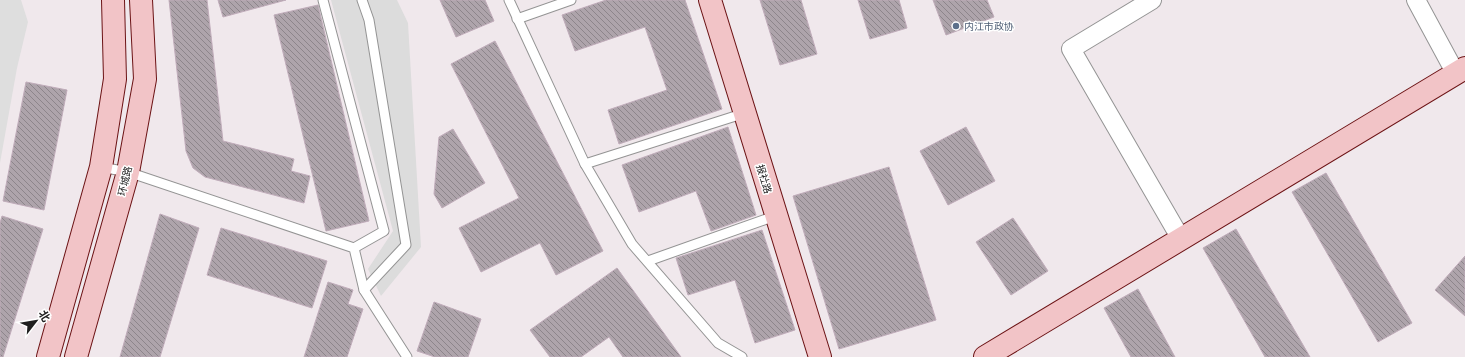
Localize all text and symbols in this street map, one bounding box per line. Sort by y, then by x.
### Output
place label: 内江市政协 [964,20,1014,33]
marker: 内江市政协 [951,21,961,31]
street label: 报社路 [753,163,775,195]
street label: 环城路 [115,165,135,197]
north arrow [16,301,56,341]
text: 北 [36,308,53,324]

